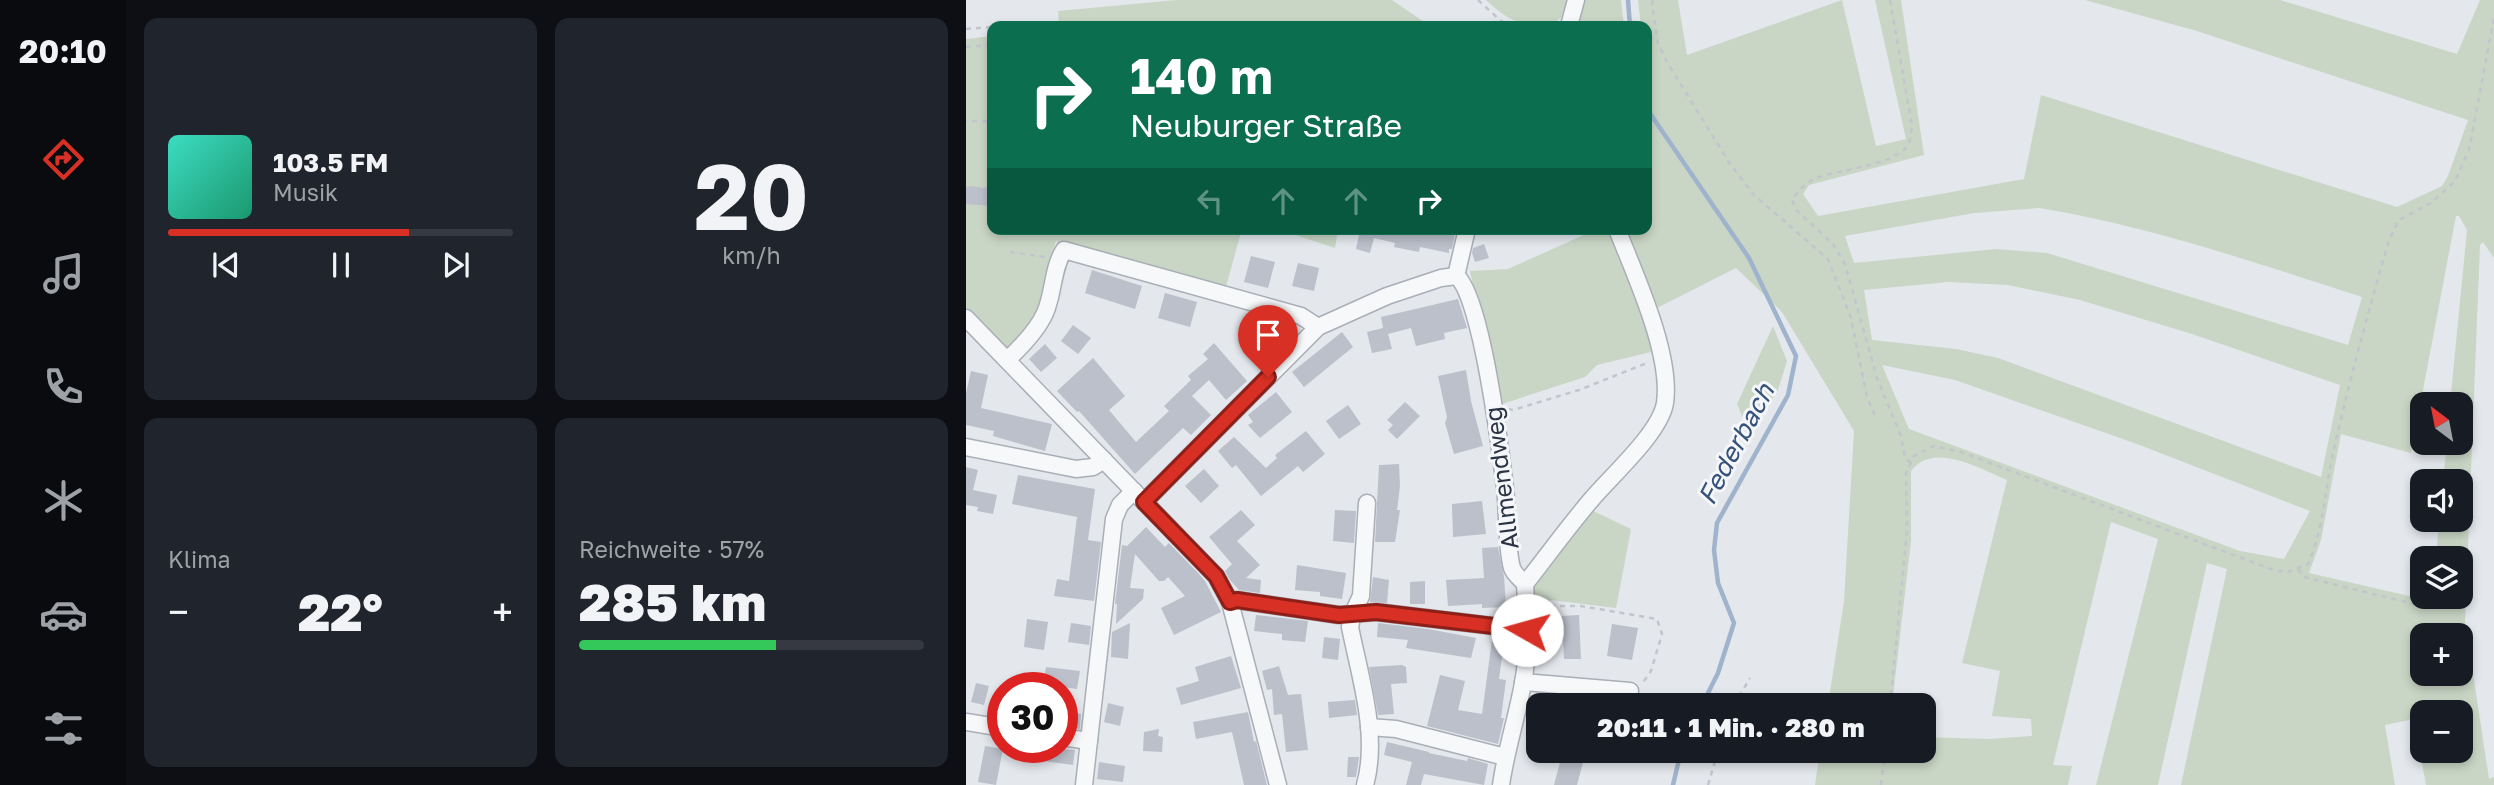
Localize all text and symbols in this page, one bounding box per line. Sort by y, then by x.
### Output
text: 20:10 [19,32,107,70]
text: 140 m [1130,46,1273,105]
icon: right [1015,49,1106,140]
text: Neuburger Straße [1130,106,1402,144]
icon: directions [39,135,88,184]
text: 20 [694,141,809,250]
text: 103.5 FM [273,147,388,178]
text: Musik [273,178,338,206]
icon: left [1191,182,1229,220]
icon: ahead [1264,182,1302,220]
icon: ahead [1337,182,1375,220]
icon: right [1410,182,1448,220]
text: km/h [722,241,781,269]
icon: previous [207,246,245,284]
icon: pause [322,246,360,284]
icon: next [437,246,475,284]
icon: music [39,249,88,298]
pin [1238,305,1298,377]
icon: arrive [1249,316,1287,354]
icon: phone [39,362,88,411]
water label: Federbach [1691,377,1781,509]
north arrow [2410,392,2473,455]
map controls [2410,392,2473,763]
street label: Allmendweg [1477,405,1524,551]
button: sound [2410,469,2473,532]
icon: climate [39,476,88,525]
text: Reichweite · 57% [579,535,764,563]
text: Klima [168,545,231,573]
button: layers [2410,546,2473,609]
text: 285 km [579,570,766,632]
text: 22° [298,580,383,642]
text: − [168,589,189,634]
text: + [492,589,513,634]
icon: car [39,590,88,639]
position arrow [1490,593,1564,667]
button: + [2410,623,2473,686]
speed limit sign: 30 [987,672,1078,763]
button: − [2410,700,2473,763]
icon: filters [39,704,88,753]
text: 20:11 · 1 Min. · 280 m [1597,712,1865,743]

